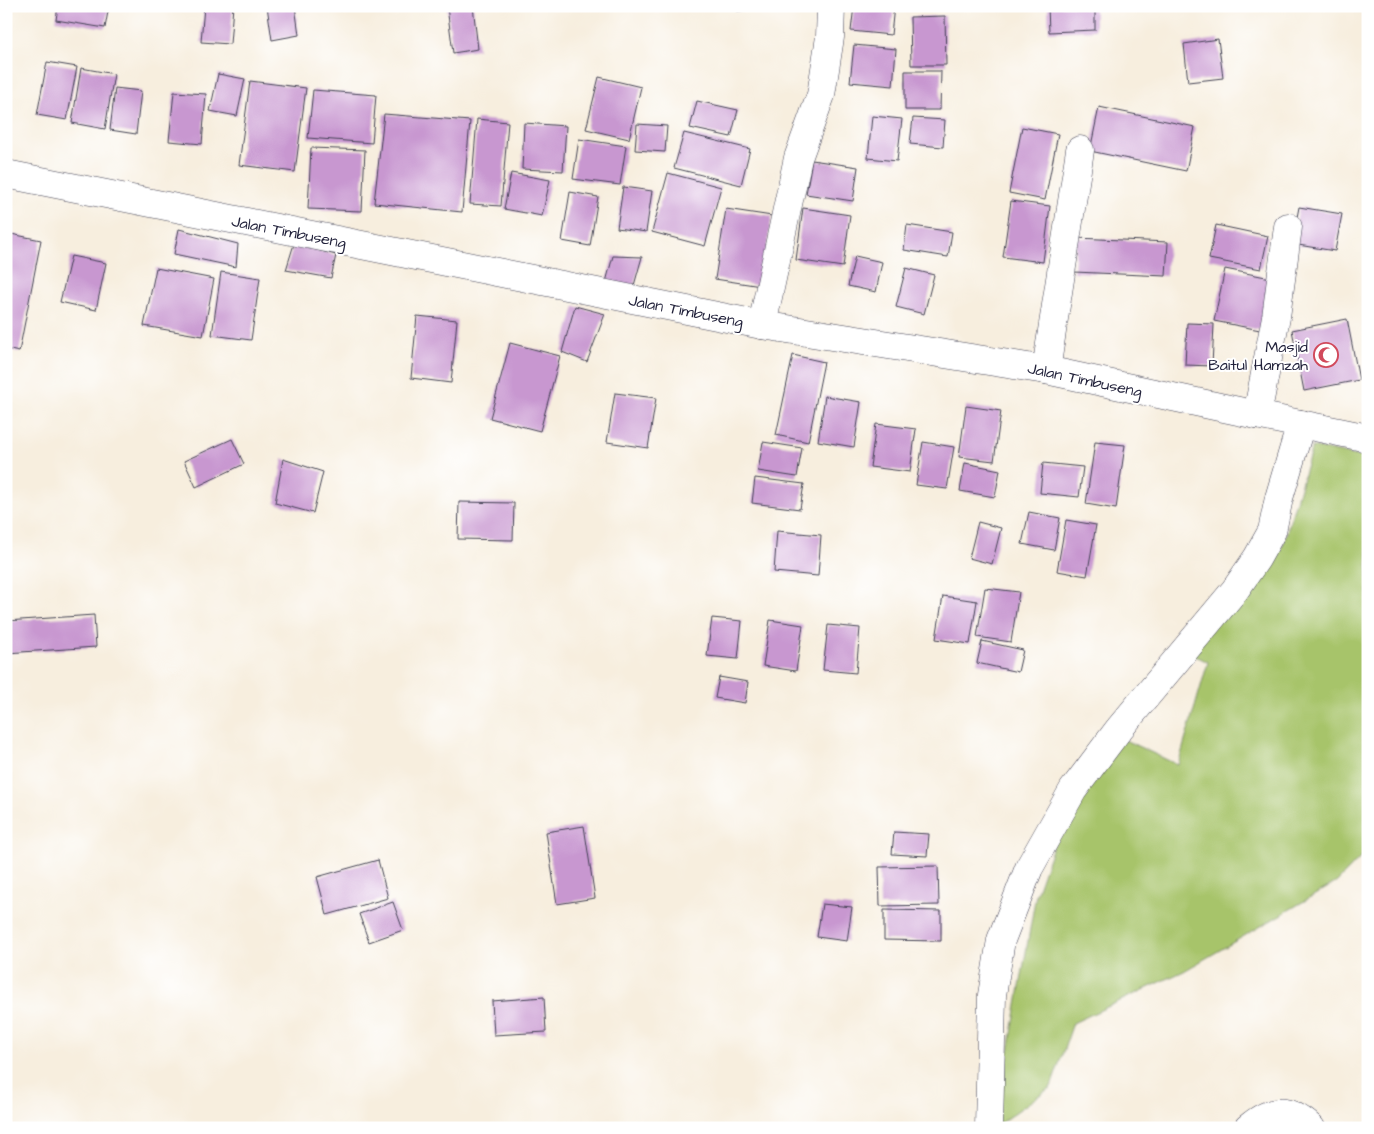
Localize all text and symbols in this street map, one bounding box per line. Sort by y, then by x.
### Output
street label: Jalan Timbuseng [229,210,348,255]
street label: Jalan Timbuseng [626,289,745,334]
place label: Masjid Baitul Hamzah [1208,336,1308,376]
mosque icon: Masjid Baitul Hamzah [1313,342,1339,368]
street label: Jalan Timbuseng [1025,357,1144,404]

